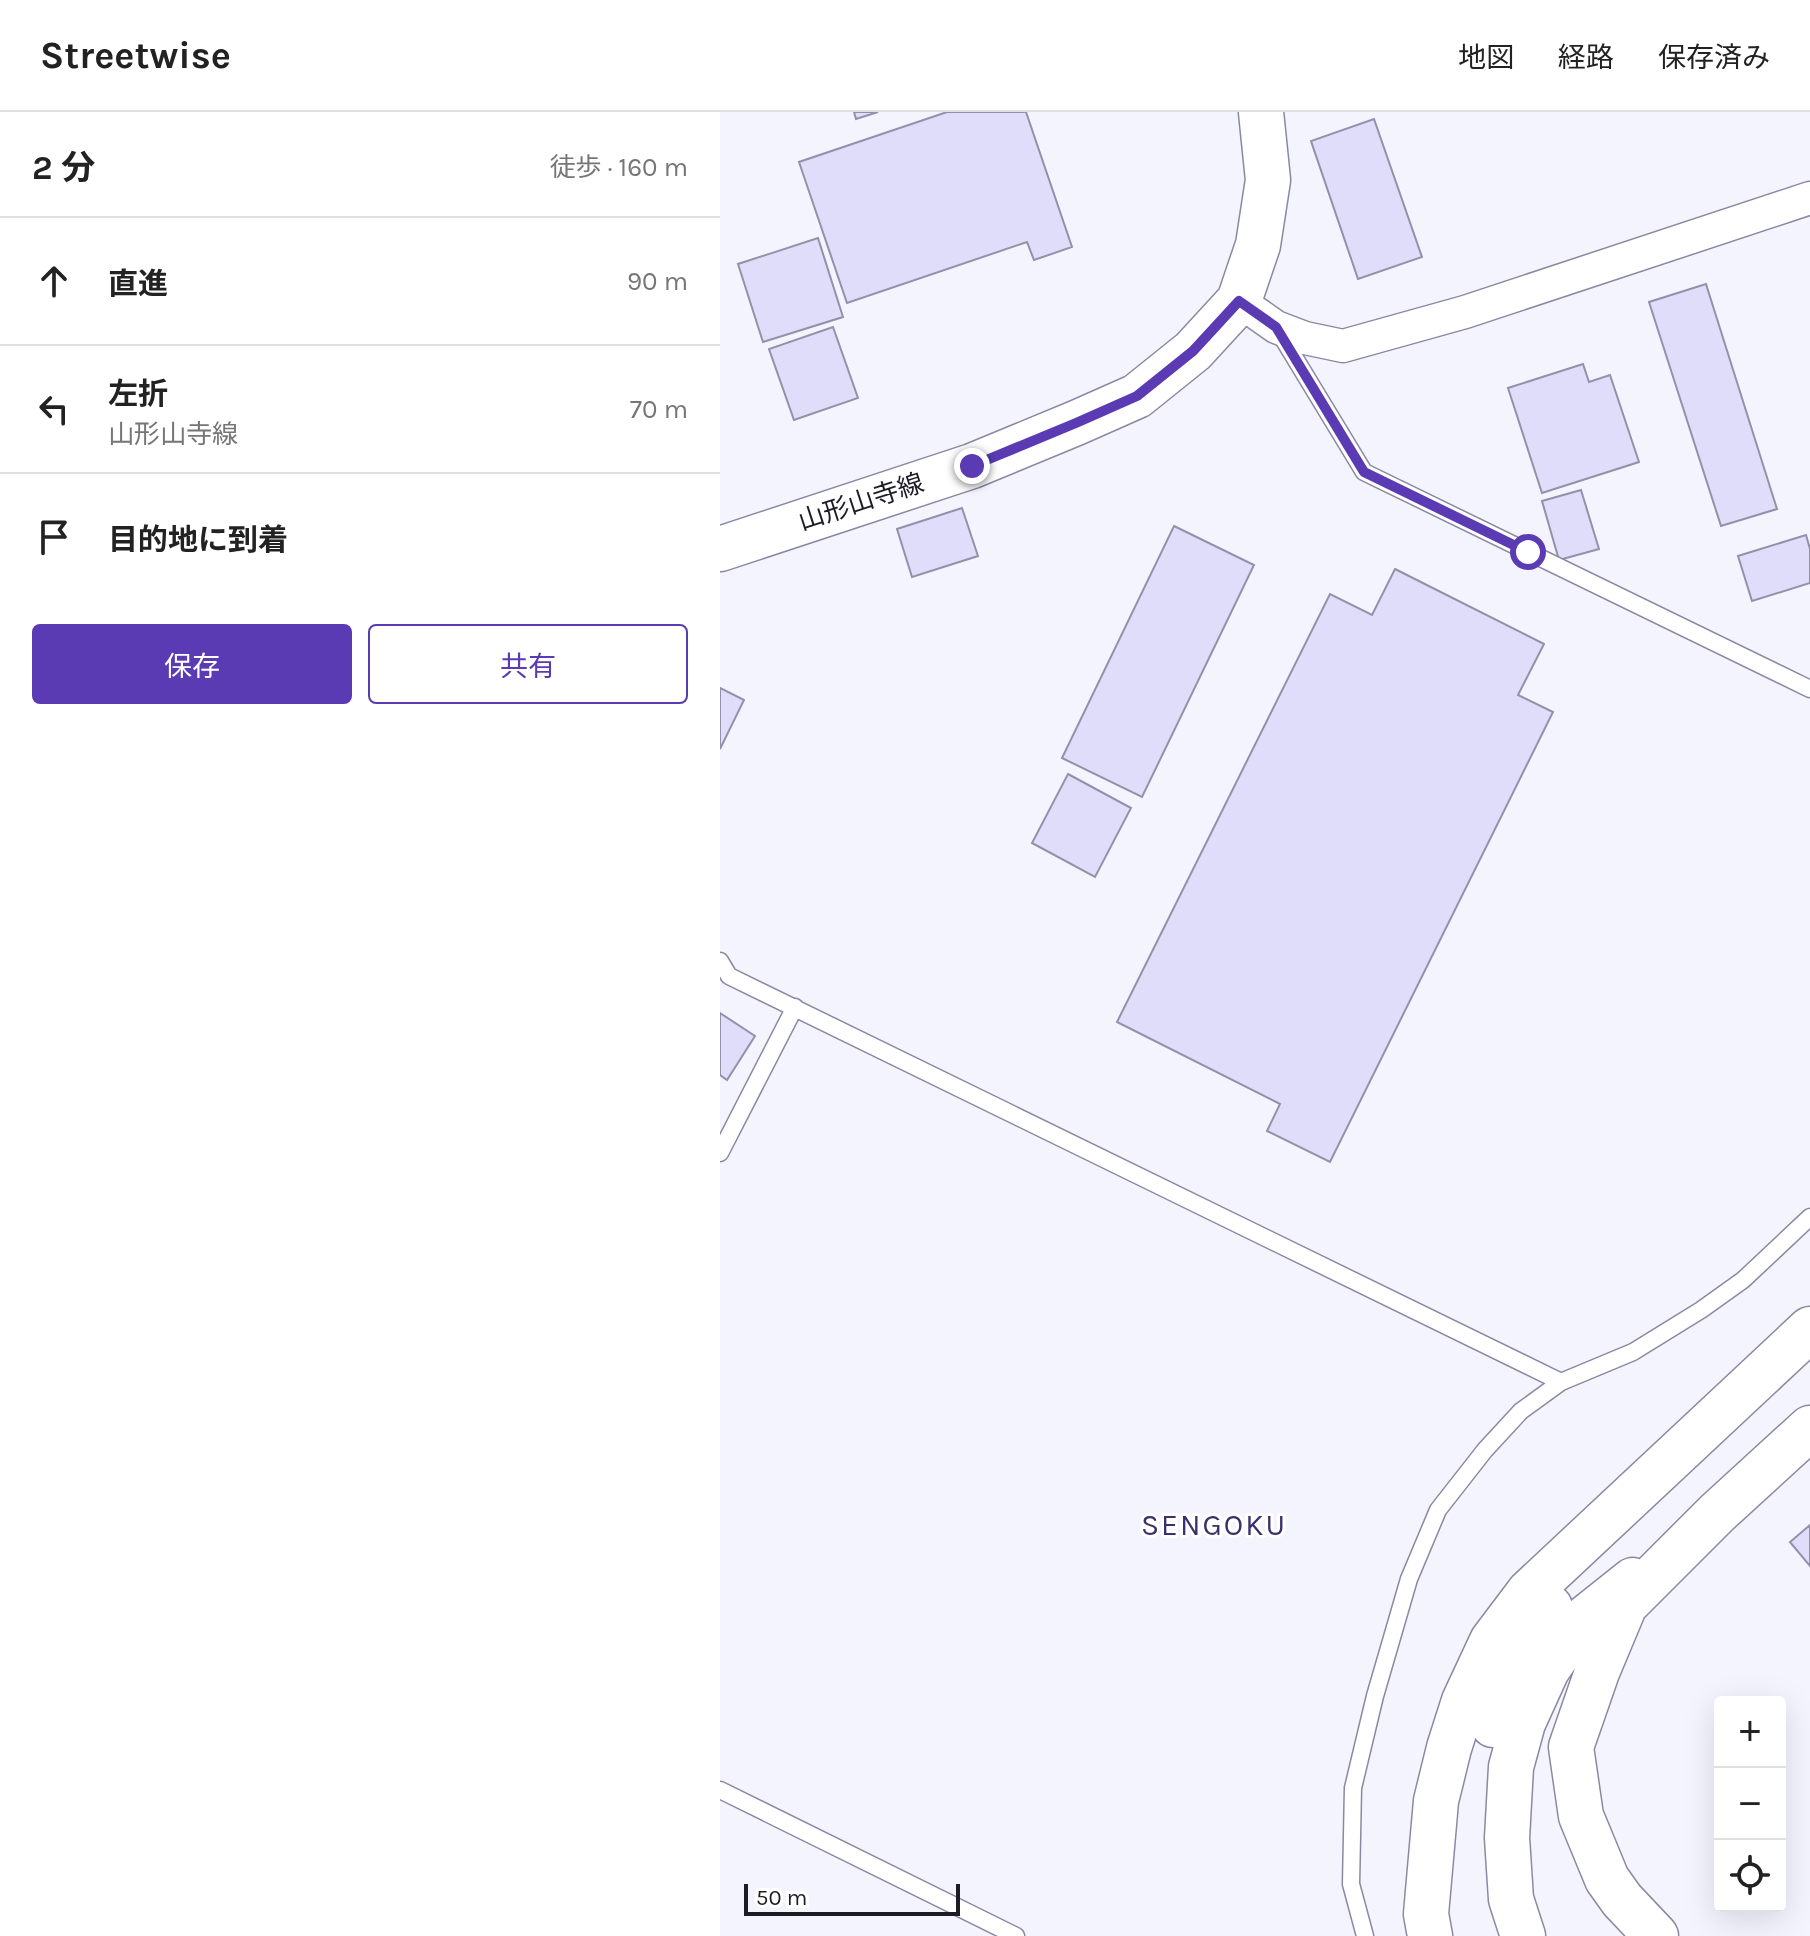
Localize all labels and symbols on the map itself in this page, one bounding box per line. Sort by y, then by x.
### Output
route end [954,448,990,484]
street label: 山形山寺線 [794,467,928,537]
route start [1510,534,1546,570]
district label: SENGOKU [1141,1507,1287,1543]
scale bar [744,1880,960,1916]

